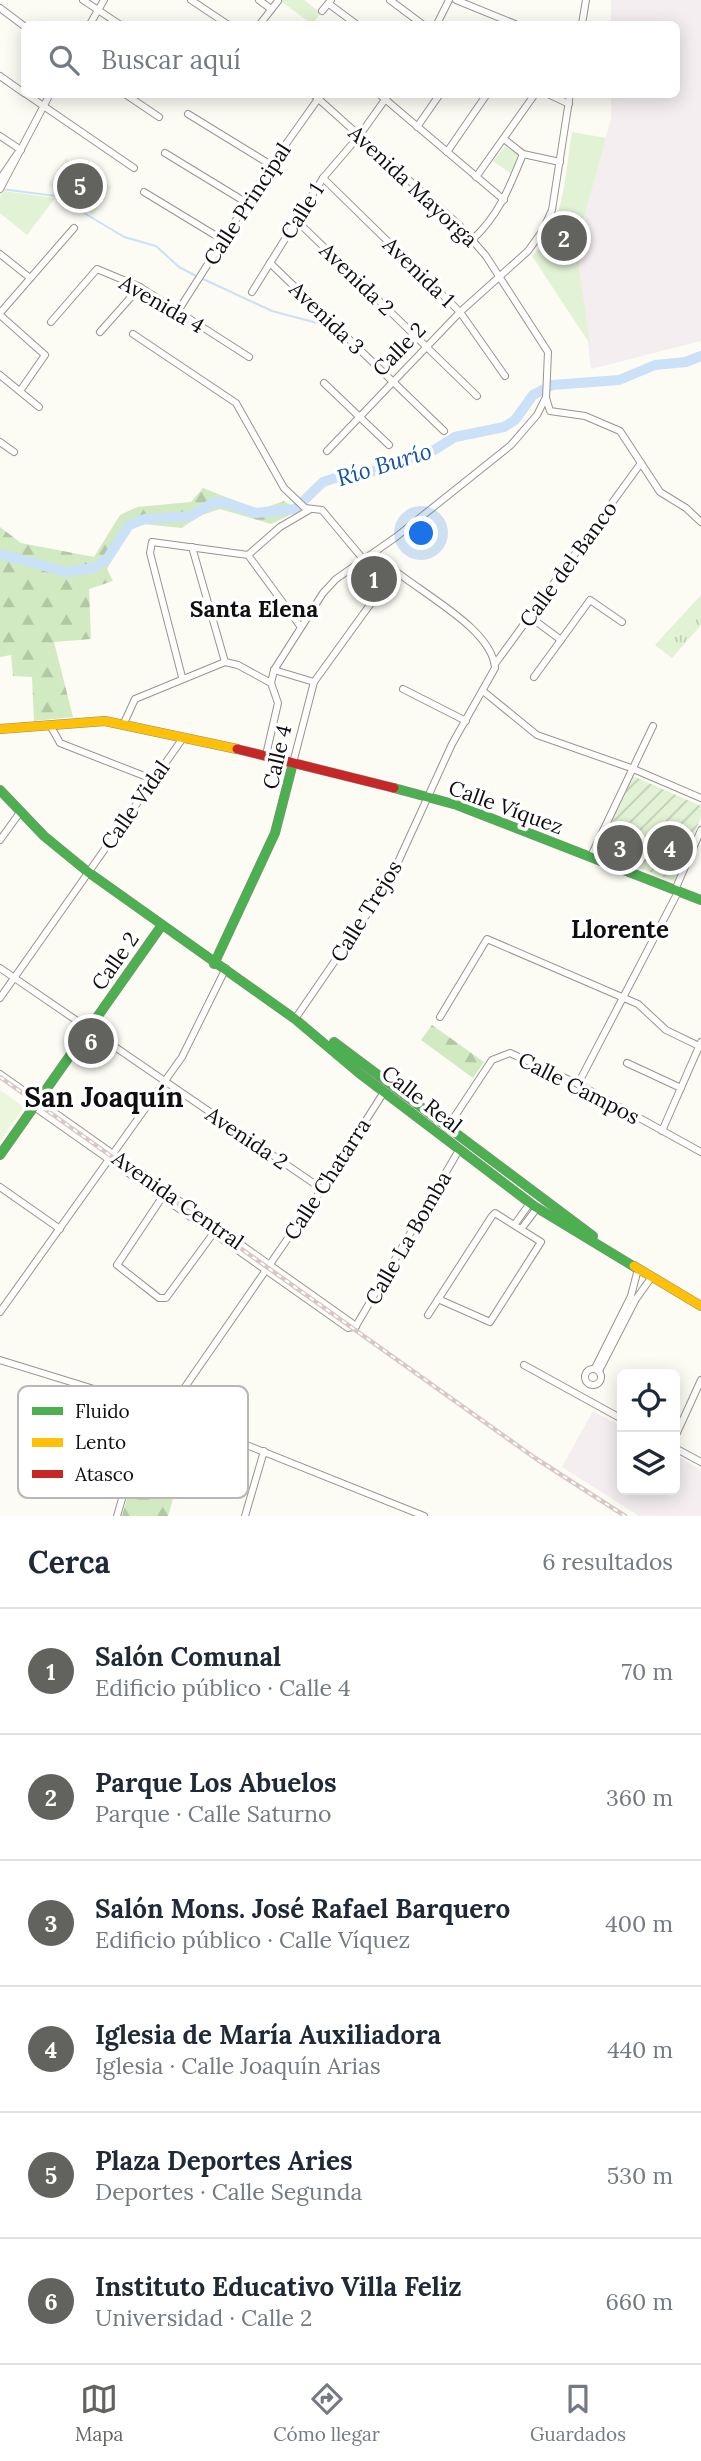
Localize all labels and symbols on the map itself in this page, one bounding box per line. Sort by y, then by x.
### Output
street label: Avenida Mayorga [342,119,483,253]
street label: Calle Principal [197,138,297,270]
pin: 5 [57,160,103,212]
street label: Calle 1 [274,178,330,244]
pin: 2 [541,212,587,264]
street label: Avenida 1 [377,230,461,313]
street label: Avenida 2 [313,236,400,321]
street label: Avenida 4 [114,268,209,339]
street label: Avenida 3 [283,275,370,360]
street label: Calle 2 [367,316,431,382]
water label: Río Burío [333,436,435,492]
street label: Calle del Banco [513,496,623,632]
your location [404,516,438,550]
pin: 1 [351,553,397,605]
district label: Santa Elena [190,594,318,623]
street label: Calle 4 [257,722,297,792]
street label: Calle Vidal [95,755,175,855]
street label: Calle Víquez [445,774,567,840]
pin: 3 [597,822,643,874]
pin: 4 [647,822,693,874]
street label: Calle Trejos [324,855,408,967]
district label: Llorente [571,914,669,945]
street label: Calle 2 [85,927,145,995]
pin: 6 [68,1015,114,1067]
street label: Calle Campos [514,1046,644,1130]
street label: Calle Real [376,1059,468,1139]
district label: San Joaquín [24,1079,184,1115]
street label: Avenida 2 [200,1100,293,1175]
street label: Calle Chatarra [278,1113,376,1245]
street label: Avenida Central [106,1144,249,1255]
street label: Calle La Bomba [359,1166,457,1310]
legend [18,1386,248,1498]
text: Fluido [75,1399,130,1423]
text: Lento [75,1430,126,1454]
text: Atasco [74,1462,134,1486]

